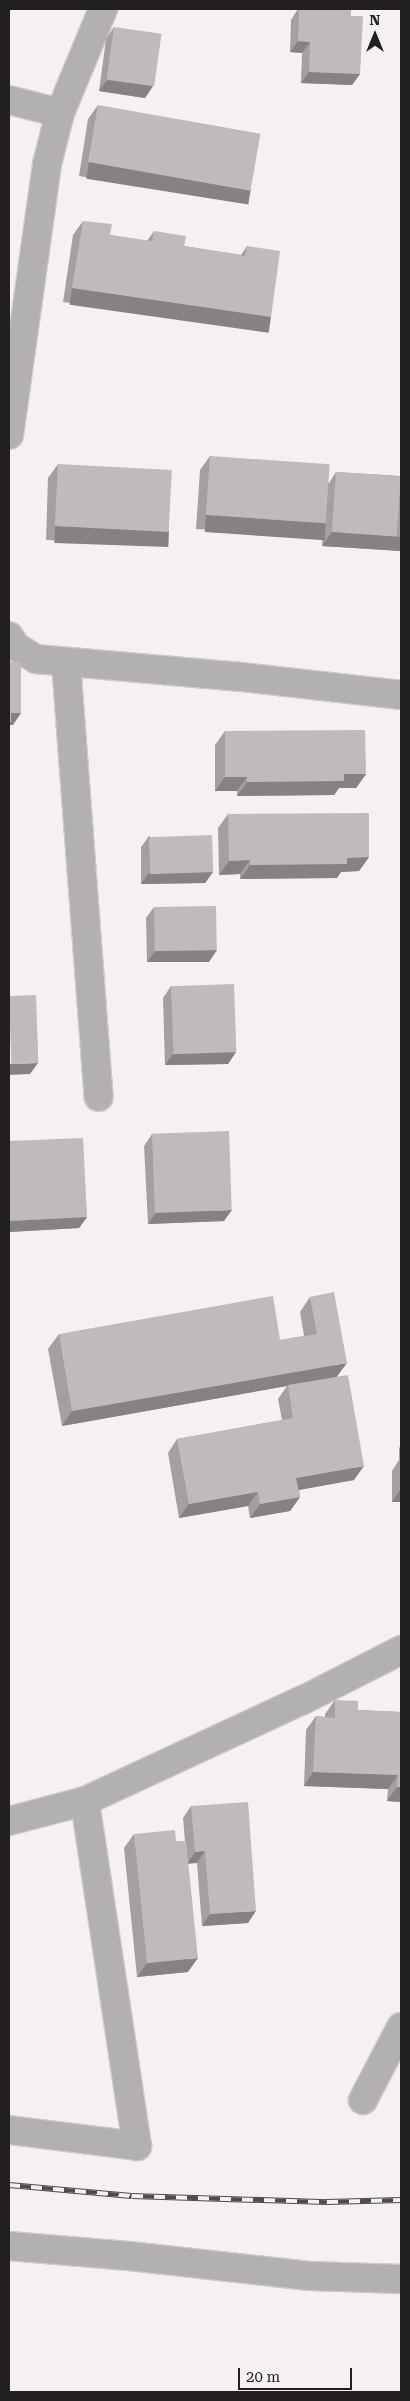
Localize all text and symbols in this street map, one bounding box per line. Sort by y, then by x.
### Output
north arrow [350,10,400,60]
text: N [370,12,380,28]
scale bar [240,2358,354,2390]
text: 20 m [246,2368,280,2386]

